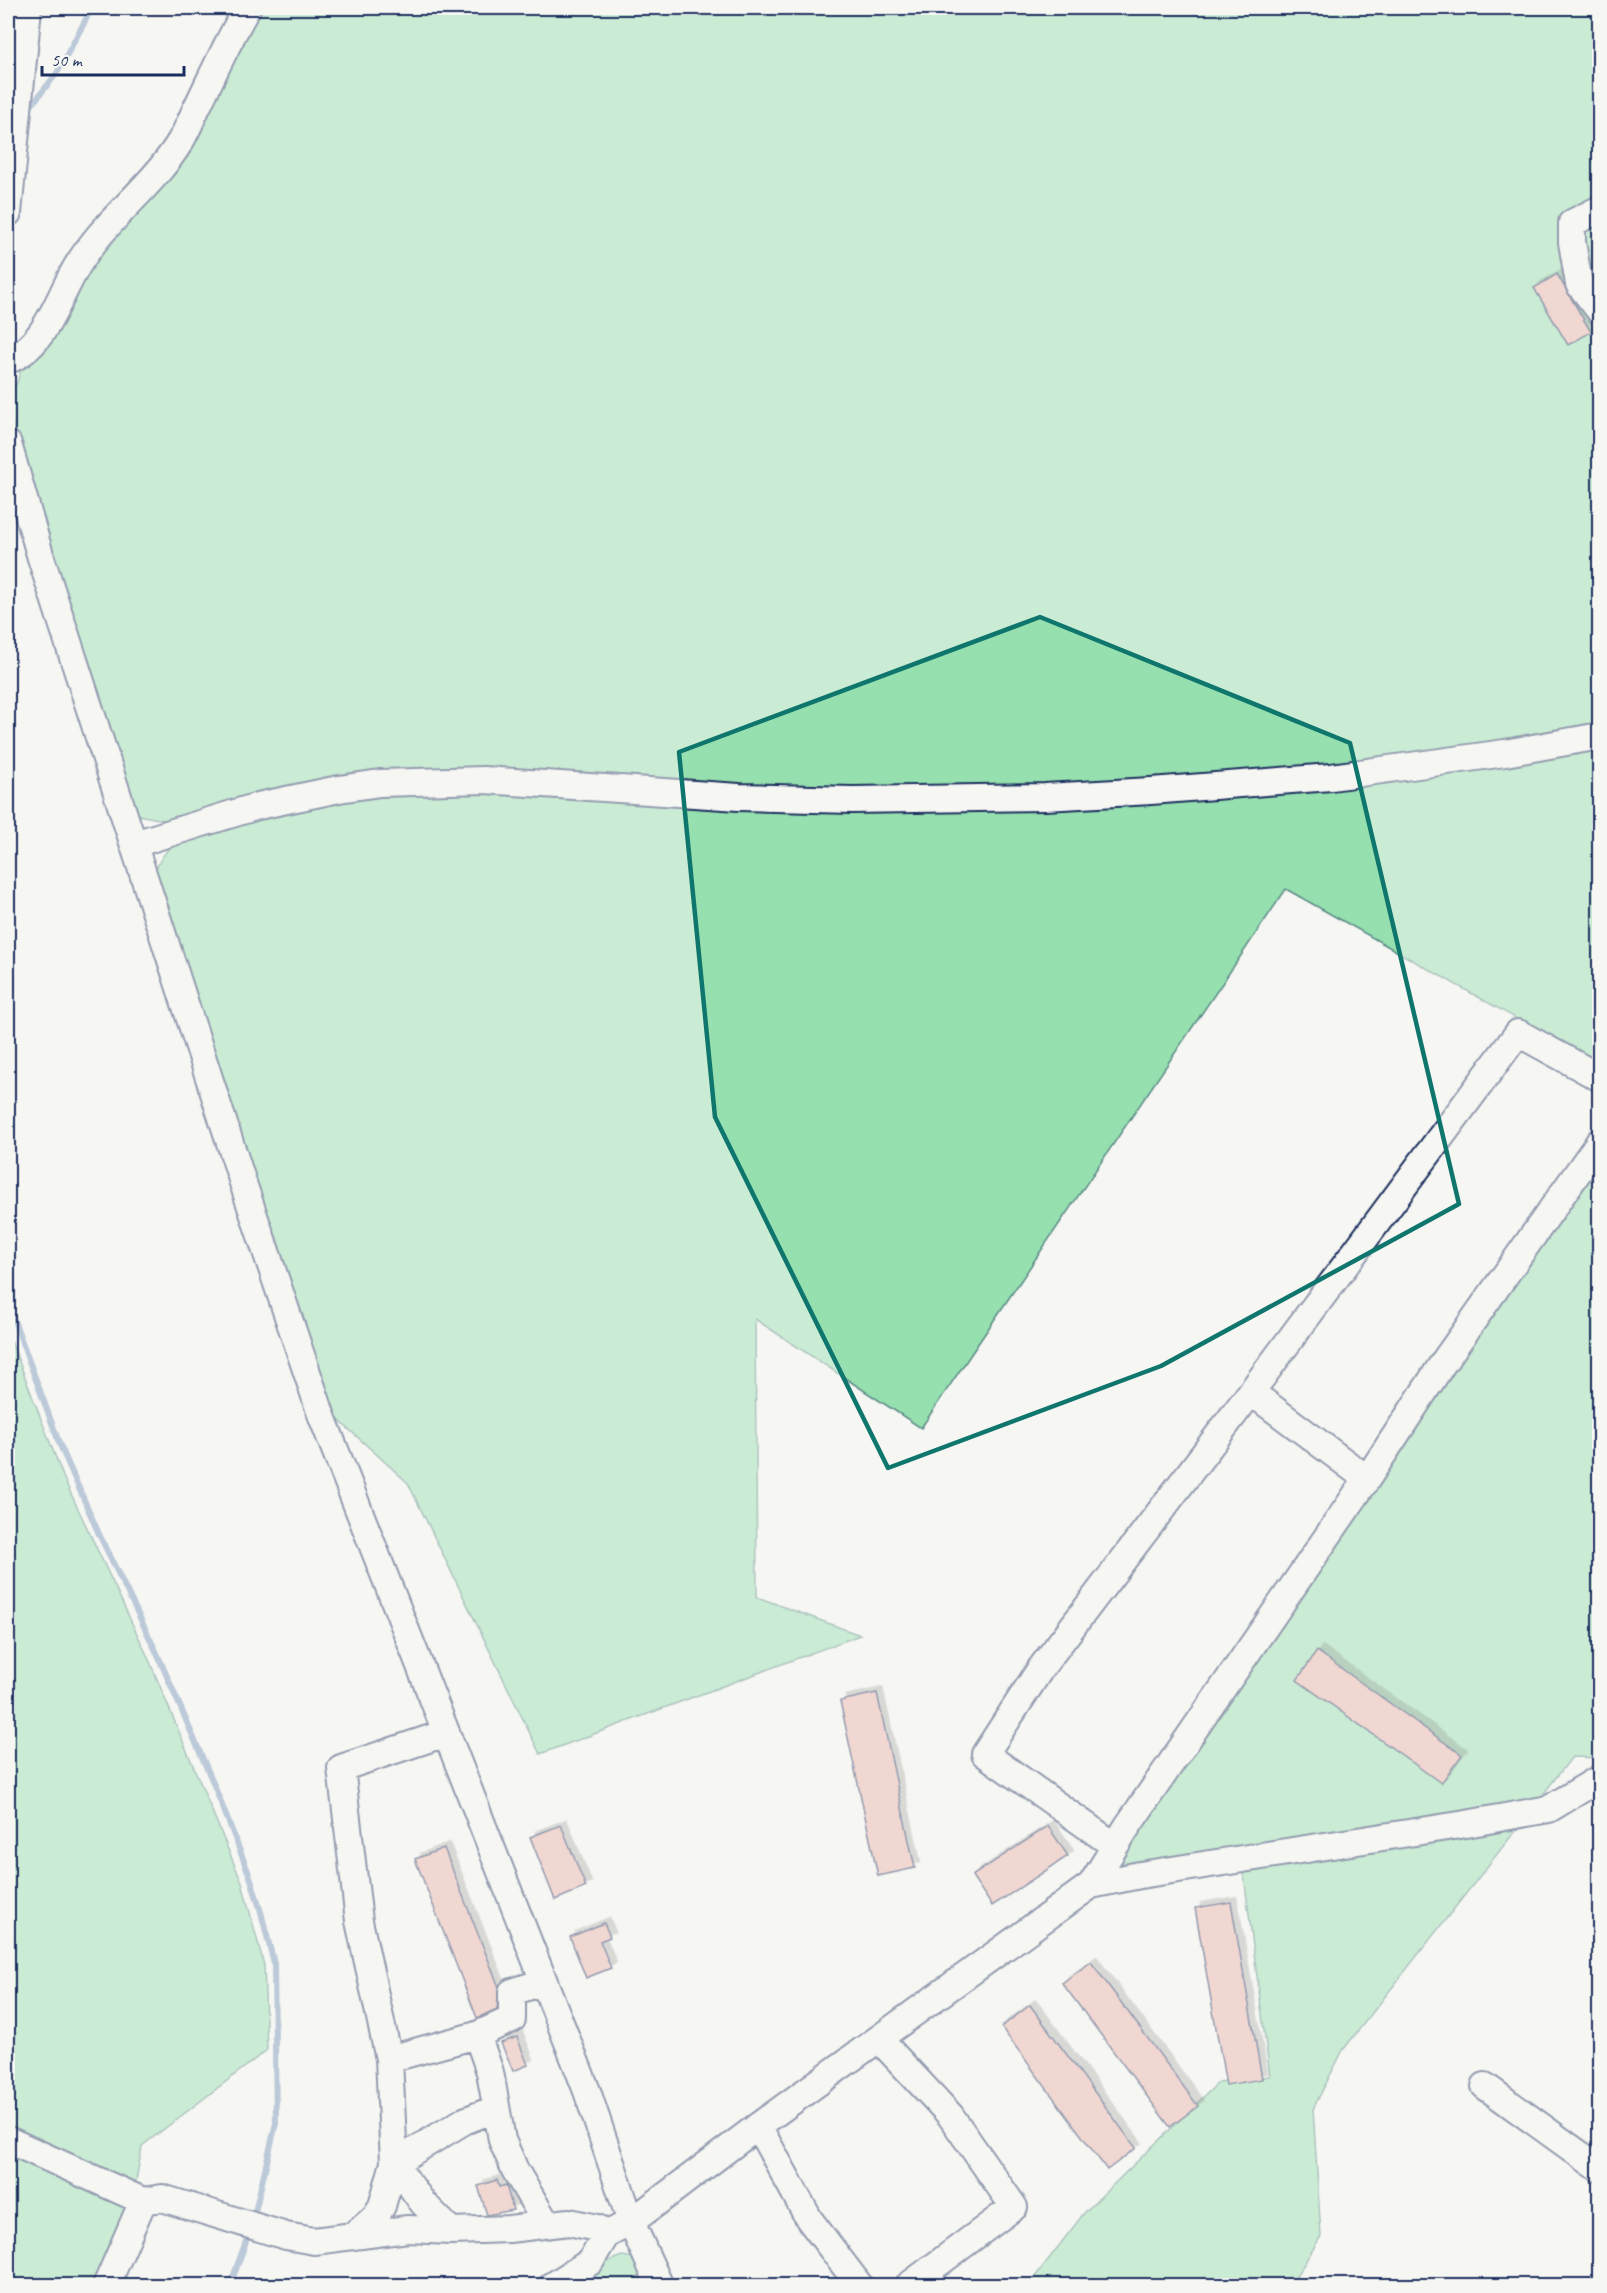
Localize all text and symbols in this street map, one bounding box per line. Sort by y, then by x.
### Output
scale bar [42,39,184,77]
text: 50 m [51,49,84,71]

